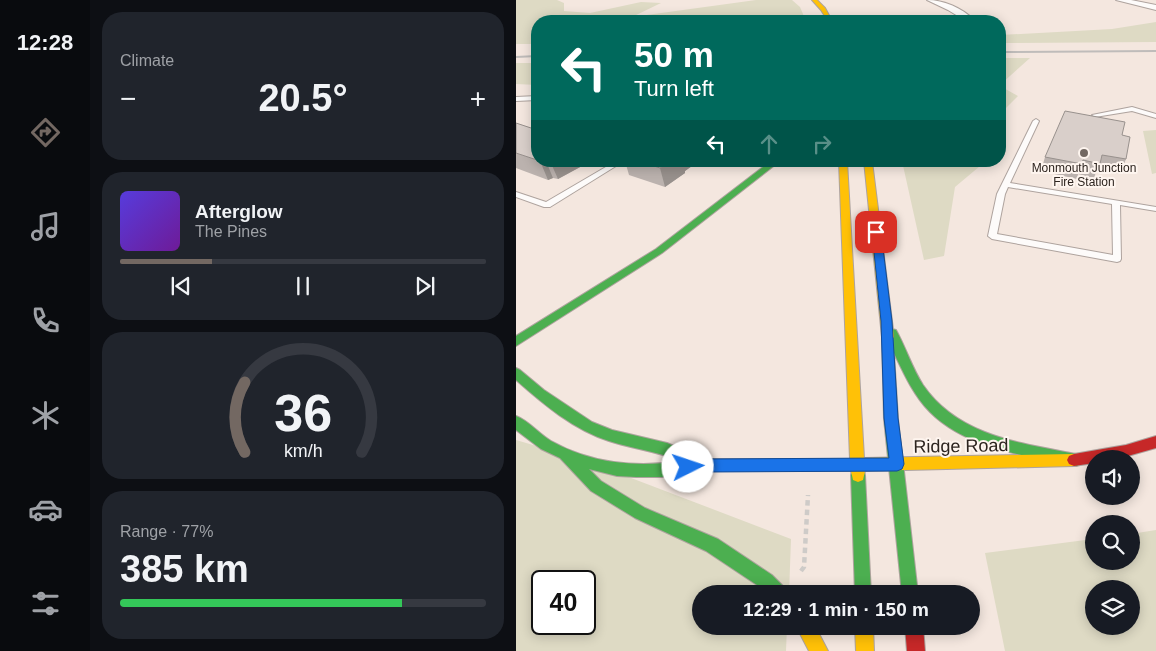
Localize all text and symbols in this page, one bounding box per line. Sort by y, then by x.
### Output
text: 12:28 [17,30,73,55]
icon: left [551,35,616,100]
text: 50 m [634,35,714,74]
text: Climate [120,52,174,69]
text: Turn left [634,76,714,101]
text: 20.5° [258,77,348,119]
text: − [120,83,136,114]
text: + [470,83,486,114]
icon: directions [28,115,63,150]
icon: left [702,130,730,158]
icon: ahead [755,130,783,158]
icon: right [808,130,836,158]
marker: Monmouth Junction Fire Station [1078,147,1090,159]
place label: Monmouth Junction Fire Station [1032,161,1136,189]
text: Afterglow [195,201,283,222]
icon: music [28,209,63,244]
pin [855,211,897,253]
icon: arrive [862,218,890,246]
text: The Pines [195,223,267,240]
icon: previous [167,272,195,300]
icon: pause [289,272,317,300]
icon: next [411,272,439,300]
icon: phone [28,303,63,338]
text: 36 [274,384,332,442]
icon: climate [28,398,63,433]
street label: Ridge Road [913,435,1009,457]
position arrow [661,440,713,492]
text: km/h [284,441,322,461]
map controls [1085,450,1140,635]
button: sound [1085,450,1140,505]
icon: car [28,492,63,527]
button: search [1085,515,1140,570]
text: Range · 77% [120,523,213,540]
text: 385 km [120,548,249,590]
speed limit sign: 40 [531,570,596,635]
button: layers [1085,580,1140,635]
icon: filters [28,586,63,621]
text: 12:29 · 1 min · 150 m [743,599,929,620]

